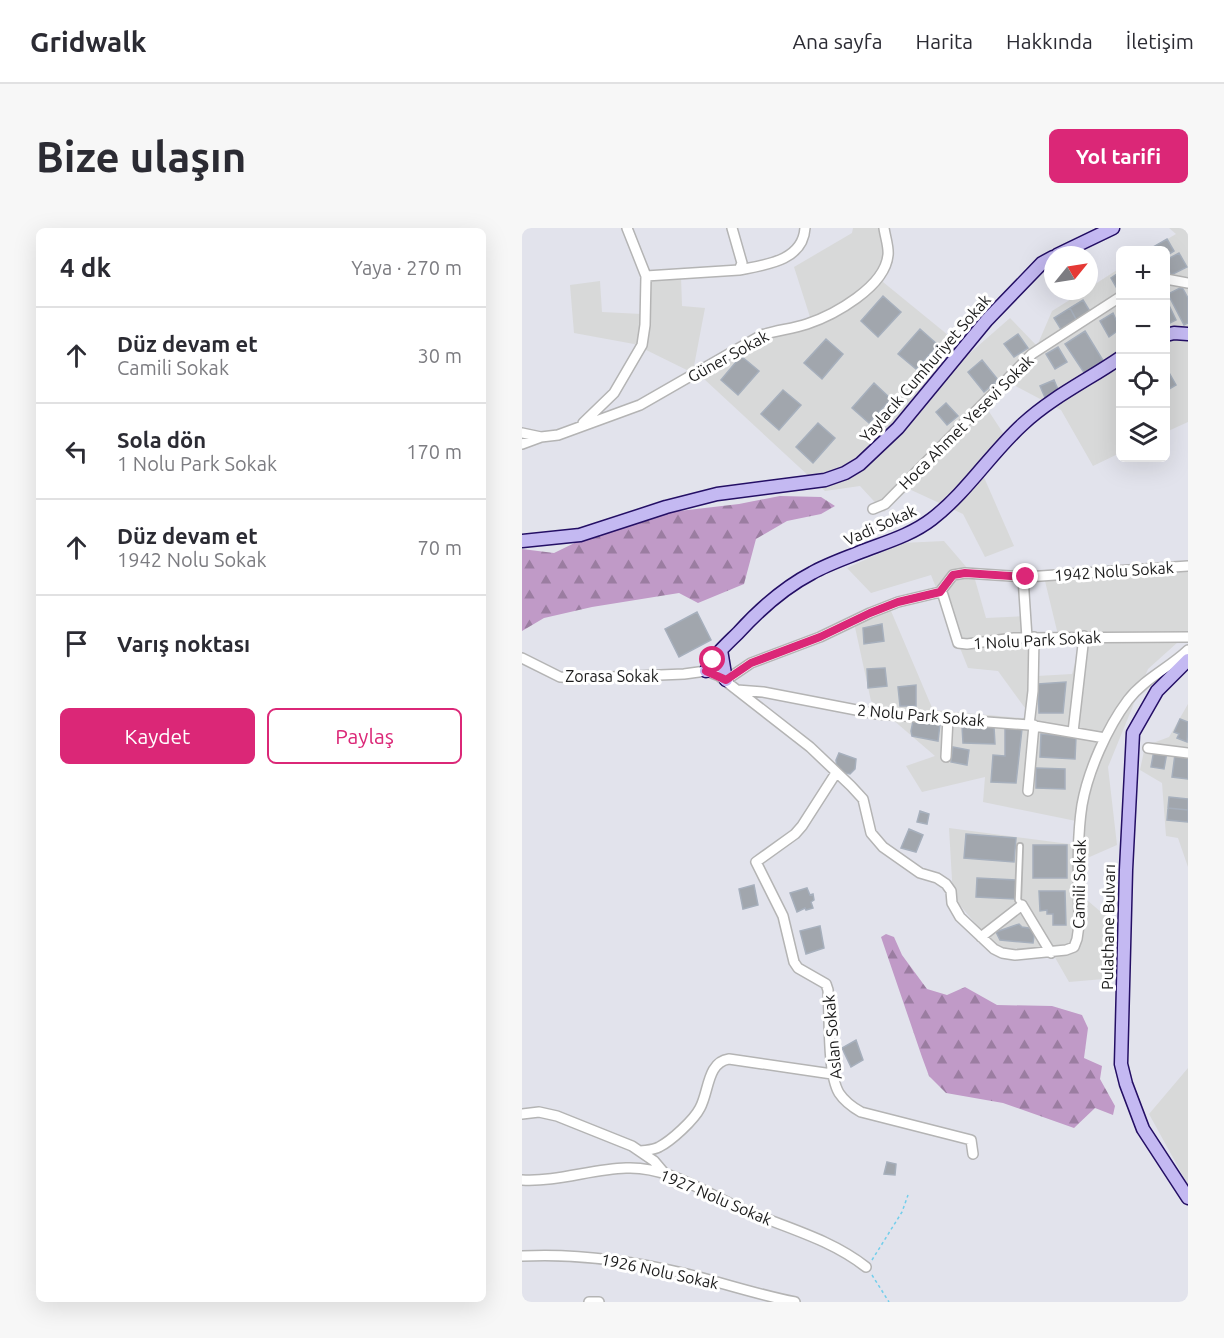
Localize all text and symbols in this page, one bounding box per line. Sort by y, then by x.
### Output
text: Gridwalk [30,26,147,57]
text: Ana sayfa [792,29,883,53]
text: Harita [916,29,973,53]
text: Hakkında [1006,29,1093,53]
text: İletişim [1126,29,1194,53]
button: Yol tarifi [1049,129,1188,183]
text: Bize ulaşın [36,133,246,180]
north arrow [1044,246,1098,300]
map controls [1116,246,1170,462]
button: + [1116,246,1170,300]
text: 4 dk [60,253,111,282]
text: Yaya · 270 m [351,256,462,279]
street label: Yaylacık Cumhuriyet Sokak [856,291,994,445]
button: − [1116,300,1170,354]
street label: Güner Sokak [684,326,772,386]
text: Düz devam et [117,331,258,356]
icon: ahead [60,339,93,372]
text: 30 m [418,344,462,367]
street label: Hoca Ahmet Yesevi Sokak [895,351,1037,493]
button: locate [1116,354,1170,408]
text: Camili Sokak [117,356,229,379]
button: layers [1116,408,1170,462]
text: Sola dön [117,427,206,452]
icon: left [60,435,93,468]
text: 170 m [406,440,462,463]
text: 1 Nolu Park Sokak [117,452,277,475]
street label: Vadi Sokak [841,501,919,549]
text: Düz devam et [117,523,258,548]
icon: ahead [60,531,93,564]
text: 70 m [418,536,462,559]
text: 1942 Nolu Sokak [117,548,267,571]
street label: 1942 Nolu Sokak [1054,558,1174,584]
route end [1012,563,1038,589]
icon: arrive [60,627,93,660]
street label: 1 Nolu Park Sokak [973,628,1101,652]
text: Varış noktası [117,631,250,656]
route start [699,646,725,672]
street label: Zorasa Sokak [565,667,659,685]
street label: 2 Nolu Park Sokak [856,700,986,730]
button: Kaydet [60,708,255,764]
button: Paylaş [267,708,462,764]
street label: Camili Sokak [1069,839,1089,929]
street label: Pulathane Bulvarı [1098,864,1118,990]
street label: Aslan Sokak [819,994,845,1080]
street label: 1927 Nolu Sokak [657,1165,775,1229]
street label: 1926 Nolu Sokak [600,1250,720,1292]

